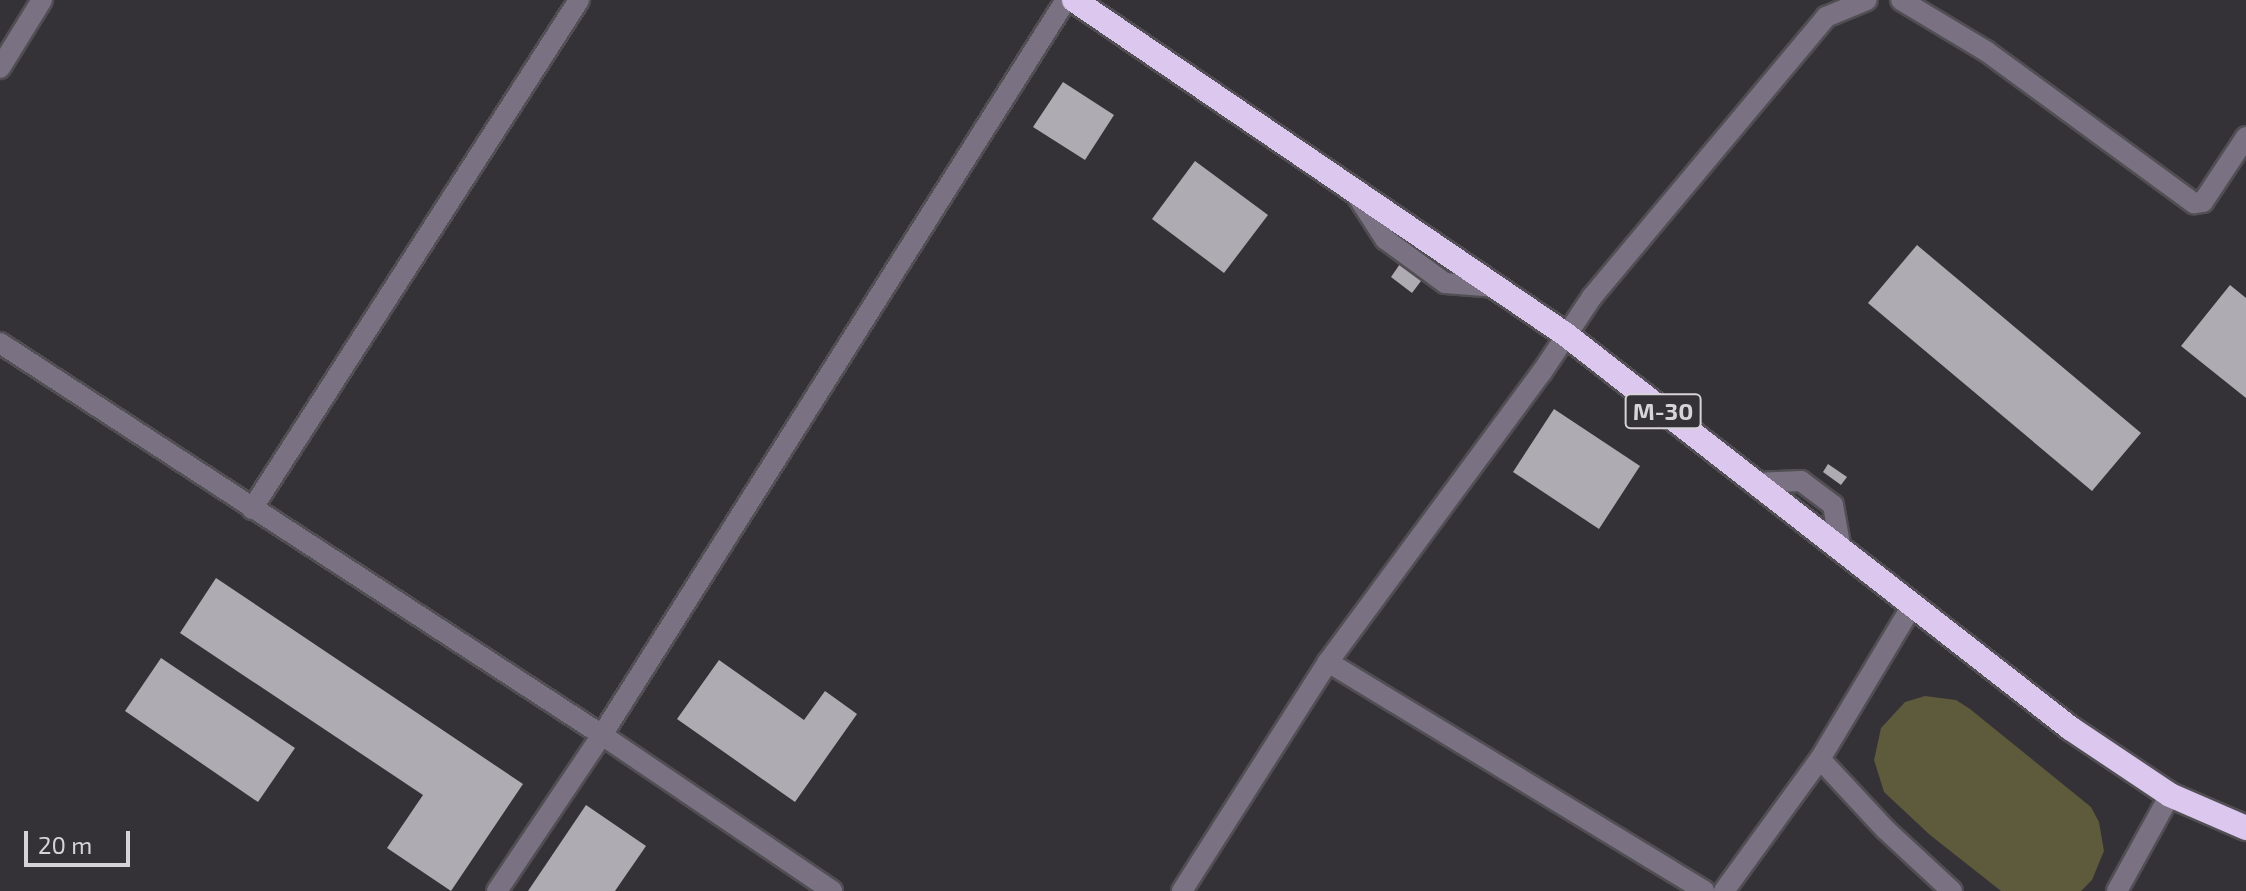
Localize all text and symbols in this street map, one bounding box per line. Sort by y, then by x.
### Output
road number: М-30 [1623,391,1703,431]
scale bar [28,815,134,865]
text: 20 m [38,830,92,859]

